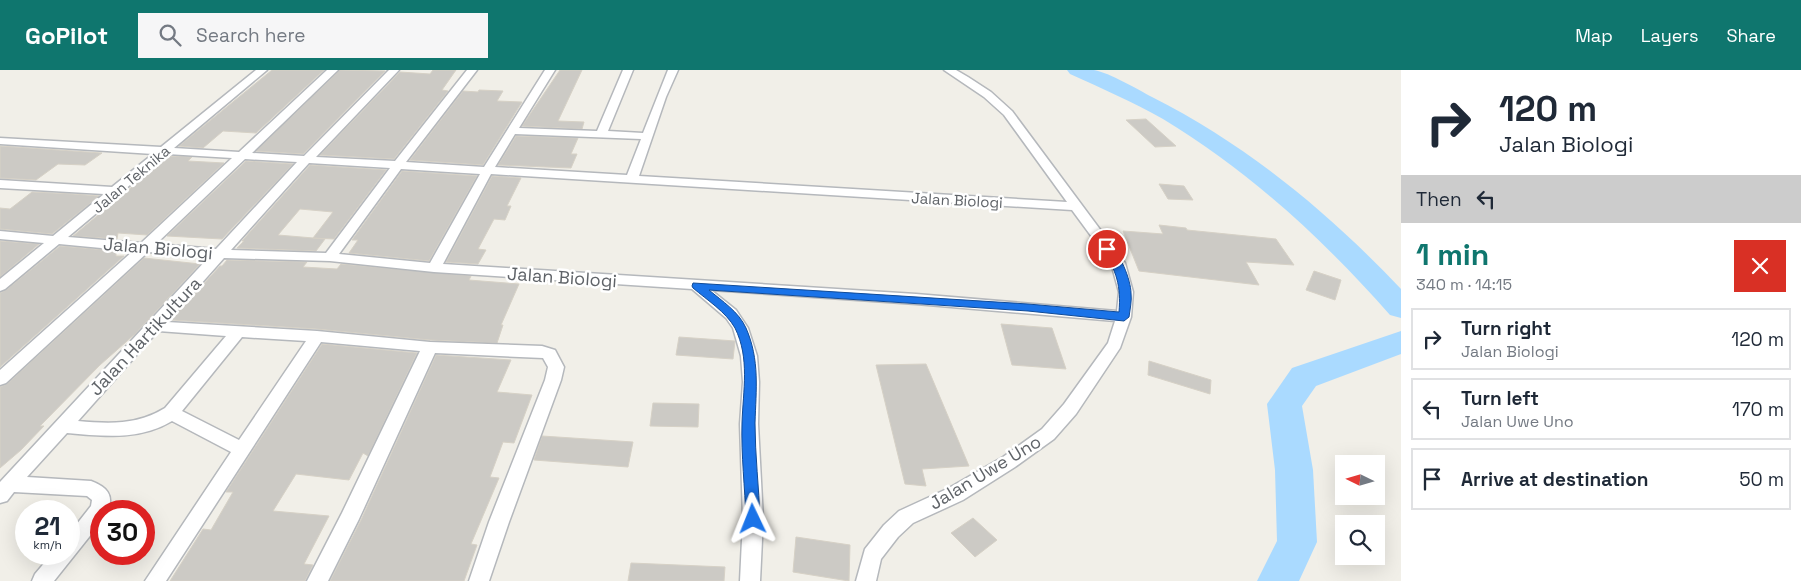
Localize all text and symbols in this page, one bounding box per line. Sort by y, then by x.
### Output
search box [138,13,488,58]
text: GoPilot [25,20,108,51]
icon: search [156,21,184,49]
text: Search here [196,23,306,48]
text: Map [1575,24,1613,47]
text: Layers [1641,24,1698,47]
text: Share [1726,24,1776,47]
text: 120 m [1499,87,1597,131]
icon: right [1416,90,1481,155]
text: Jalan Biologi [1499,130,1633,158]
street label: Jalan Teknika [88,141,174,217]
icon: left [1472,185,1500,213]
text: Then [1416,187,1462,212]
street label: Jalan Biologi [911,188,1003,212]
pin [1086,228,1128,270]
street label: Jalan Biologi [102,232,214,264]
icon: arrive [1093,235,1121,263]
text: 1 min [1416,235,1489,274]
button: close [1734,240,1786,292]
street label: Jalan Biologi [506,262,618,292]
street label: Jalan Hartikultura [84,272,206,400]
text: 340 m · 14:15 [1416,274,1512,295]
text: Turn right [1461,316,1551,341]
icon: right [1418,325,1446,353]
text: 120 m [1731,327,1784,352]
text: Jalan Biologi [1461,341,1559,362]
text: Turn left [1461,386,1539,411]
icon: left [1418,395,1446,423]
text: 170 m [1732,397,1784,422]
text: Jalan Uwe Uno [1461,411,1574,432]
street label: Jalan Uwe Uno [925,430,1045,514]
north arrow [1335,455,1385,505]
map controls [1335,455,1385,565]
icon: arrive [1418,465,1446,493]
text: Arrive at destination [1461,467,1649,492]
text: 50 m [1739,467,1784,492]
position arrow [726,492,778,544]
speed limit sign: 30 [90,500,155,565]
text: 21 [34,510,61,542]
button: search [1335,515,1385,565]
text: km/h [33,537,62,553]

